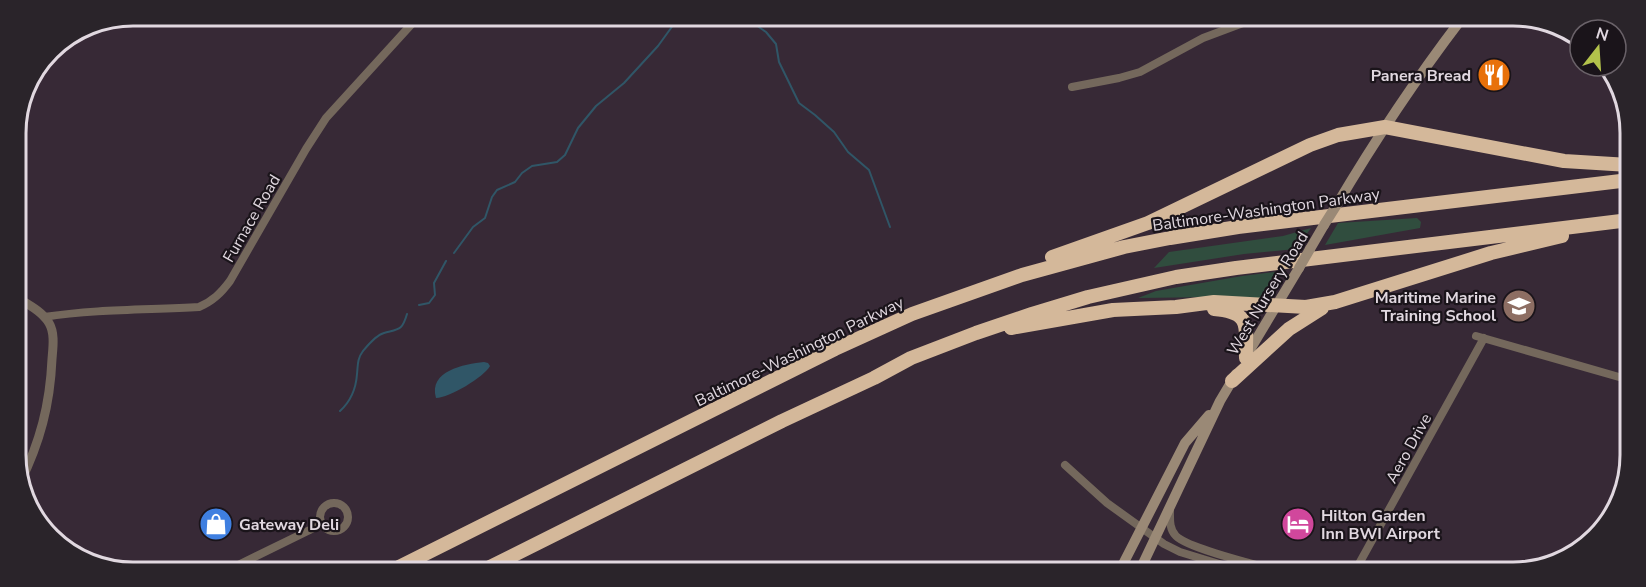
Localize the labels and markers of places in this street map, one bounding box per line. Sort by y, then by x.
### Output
restaurant icon: Panera Bread [1476,57,1512,93]
place label: Panera Bread [1371,65,1471,87]
place label: Maritime Marine Training School [1375,287,1496,327]
school or university icon: Maritime Marine Training School [1501,288,1537,324]
place label: Hilton Garden Inn BWI Airport [1321,505,1441,545]
shop icon: Gateway Deli [198,506,234,542]
hotel icon: Hilton Garden Inn BWI Airport [1280,506,1316,542]
place label: Gateway Deli [239,514,339,536]

